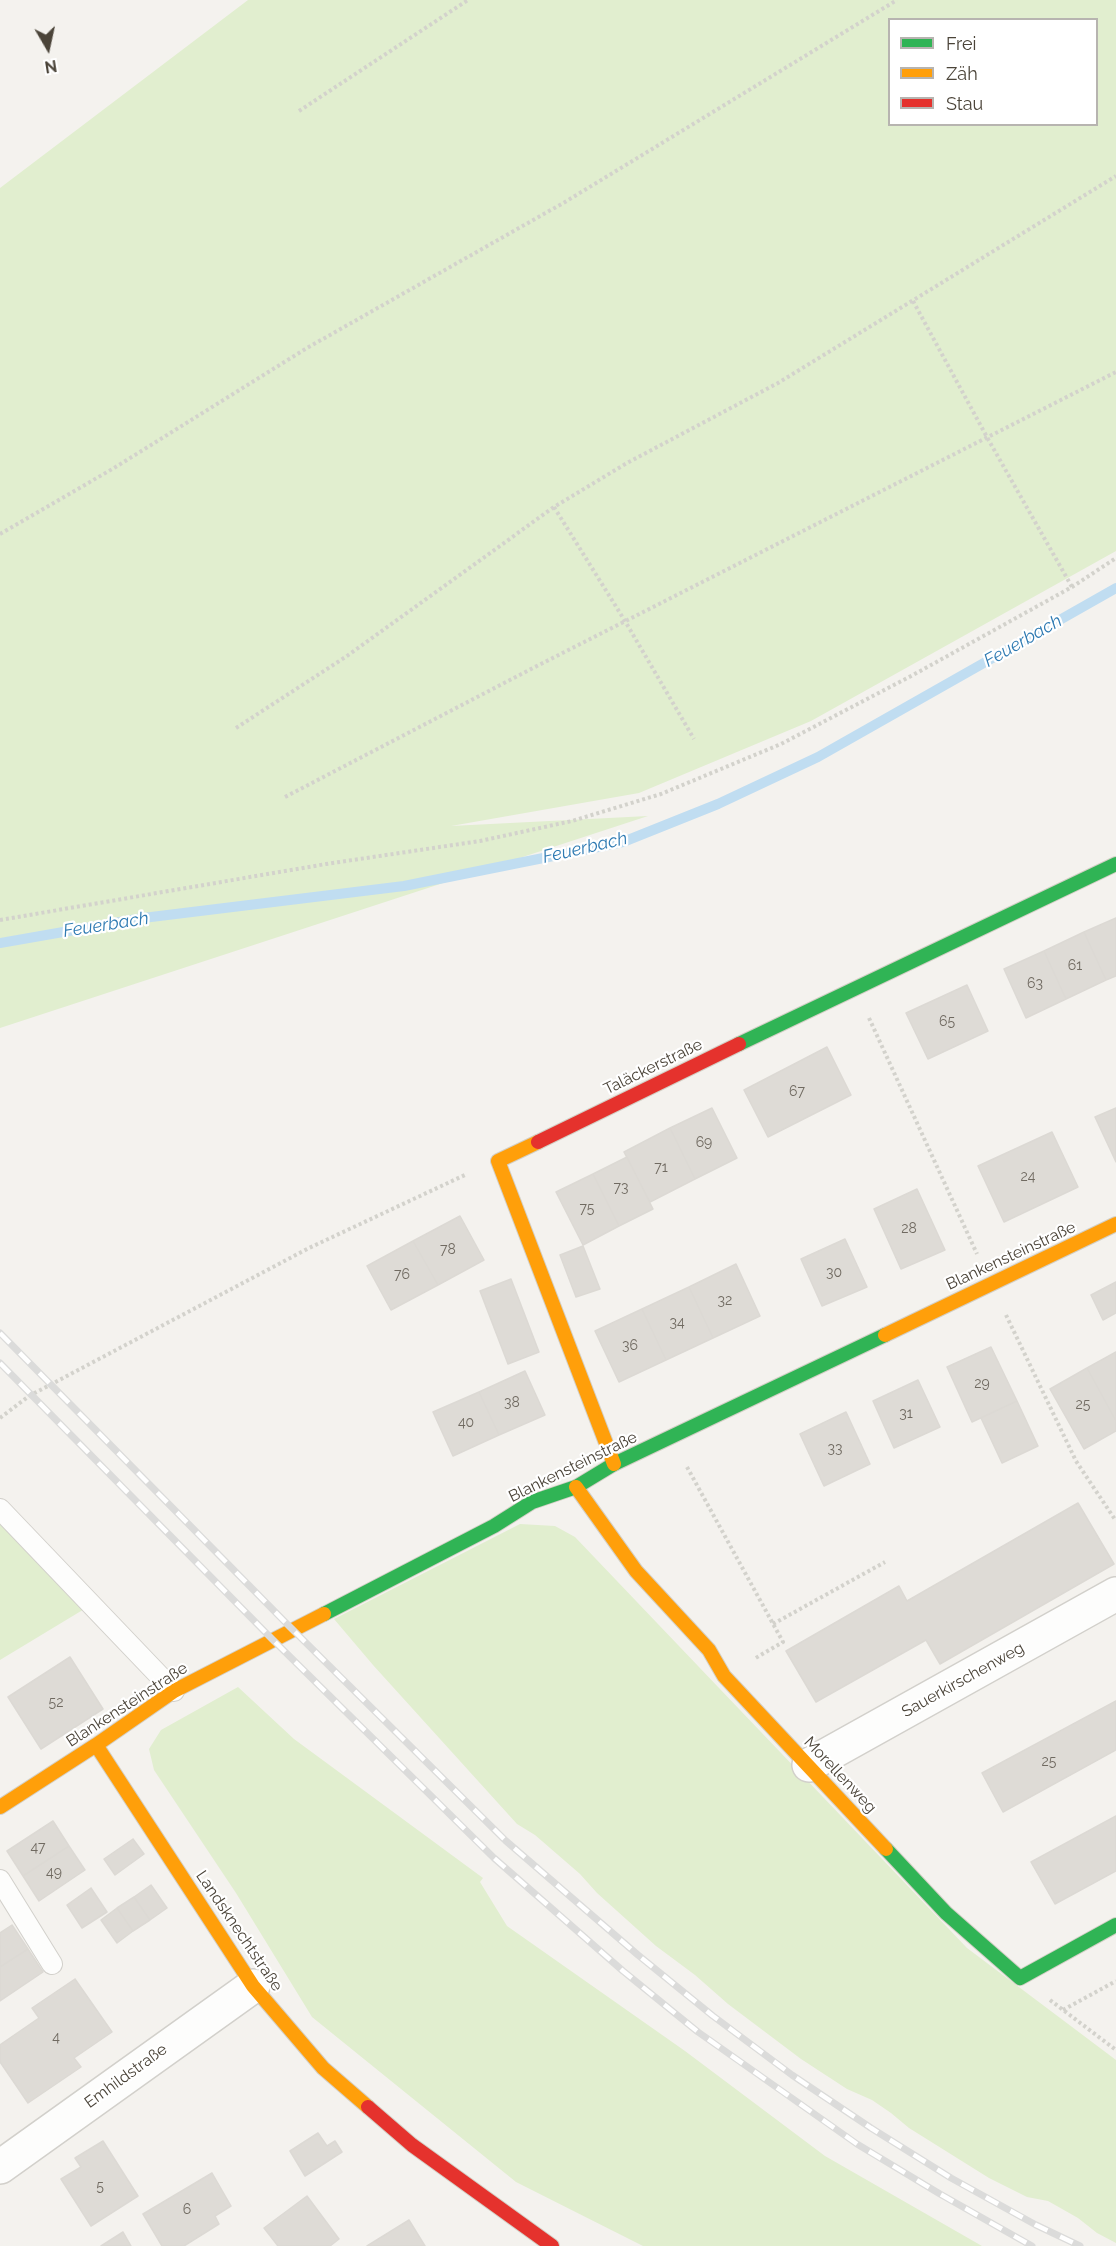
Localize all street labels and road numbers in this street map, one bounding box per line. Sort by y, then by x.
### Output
street label: Taläckerstraße [601,1035,705,1099]
street label: Blankensteinstraße [943,1218,1079,1294]
street label: Blankensteinstraße [506,1428,640,1506]
street label: Sauerkirschenweg [898,1638,1028,1722]
street label: Blankensteinstraße [63,1659,191,1751]
street label: Morellenweg [800,1733,880,1817]
street label: Landsknechtstraße [192,1867,286,1995]
street label: Emhildstraße [81,2040,171,2112]

